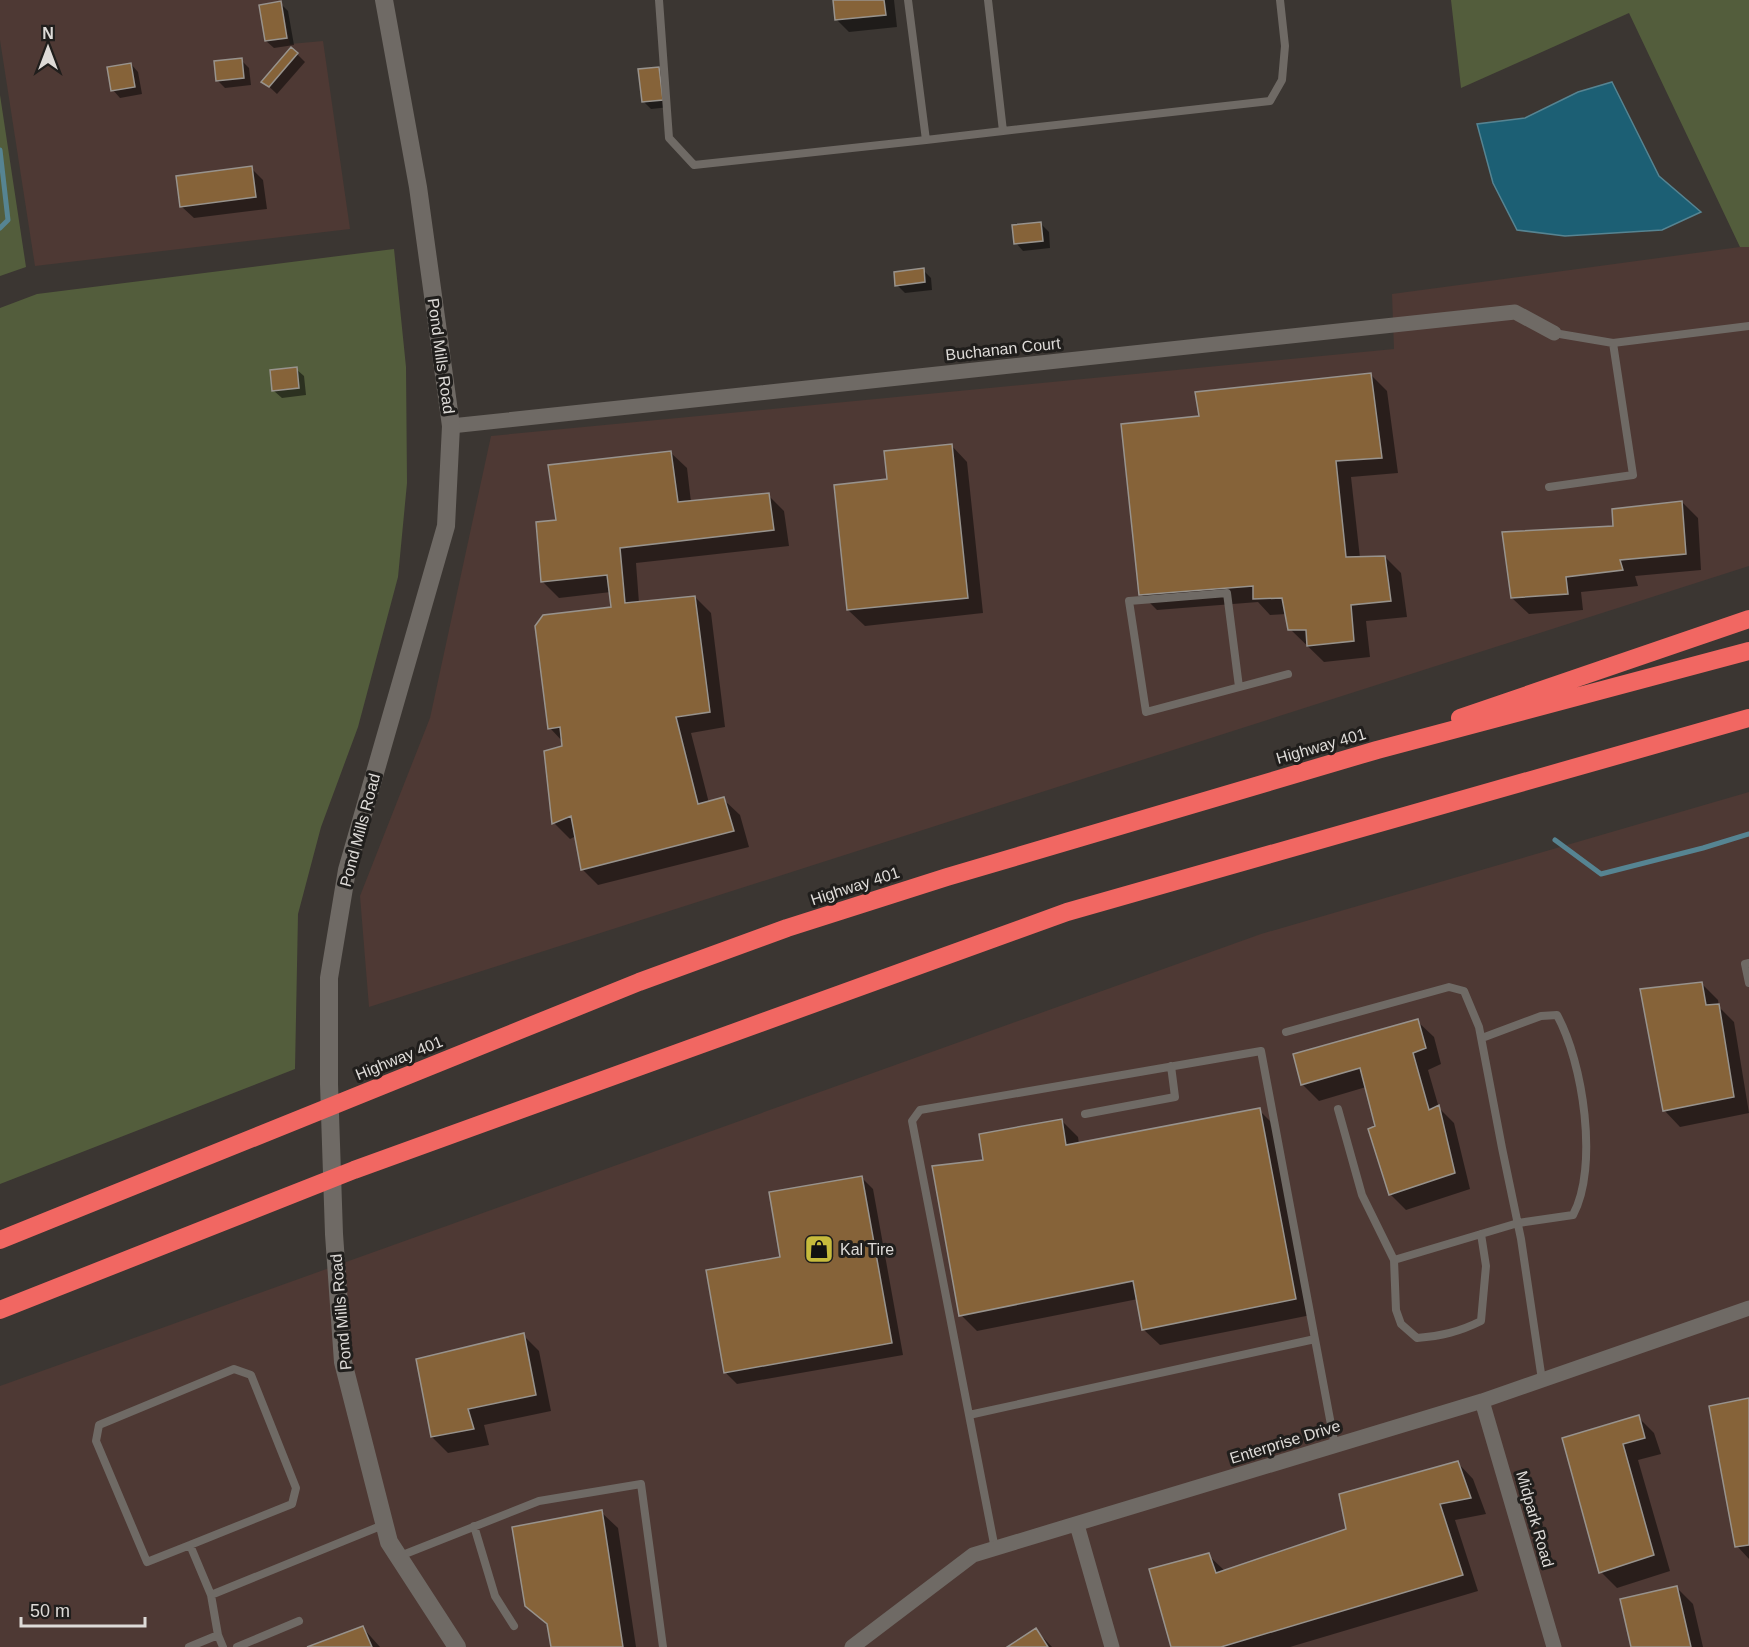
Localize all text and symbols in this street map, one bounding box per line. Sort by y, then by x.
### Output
north arrow [18,18,78,78]
text: N [42,25,54,42]
street label: Pond Mills Road [424,297,458,415]
street label: Buchanan Court [945,334,1062,363]
street label: Highway 401 [1274,725,1368,767]
street label: Pond Mills Road [337,772,383,888]
street label: Highway 401 [808,864,902,908]
street label: Highway 401 [353,1033,445,1083]
shop icon: Kal Tire [803,1233,835,1265]
place label: Kal Tire [840,1241,894,1258]
street label: Pond Mills Road [327,1253,355,1371]
street label: Enterprise Drive [1228,1417,1342,1467]
street label: Midpark Road [1513,1469,1557,1569]
scale bar [21,1590,146,1628]
text: 50 m [30,1601,70,1621]

